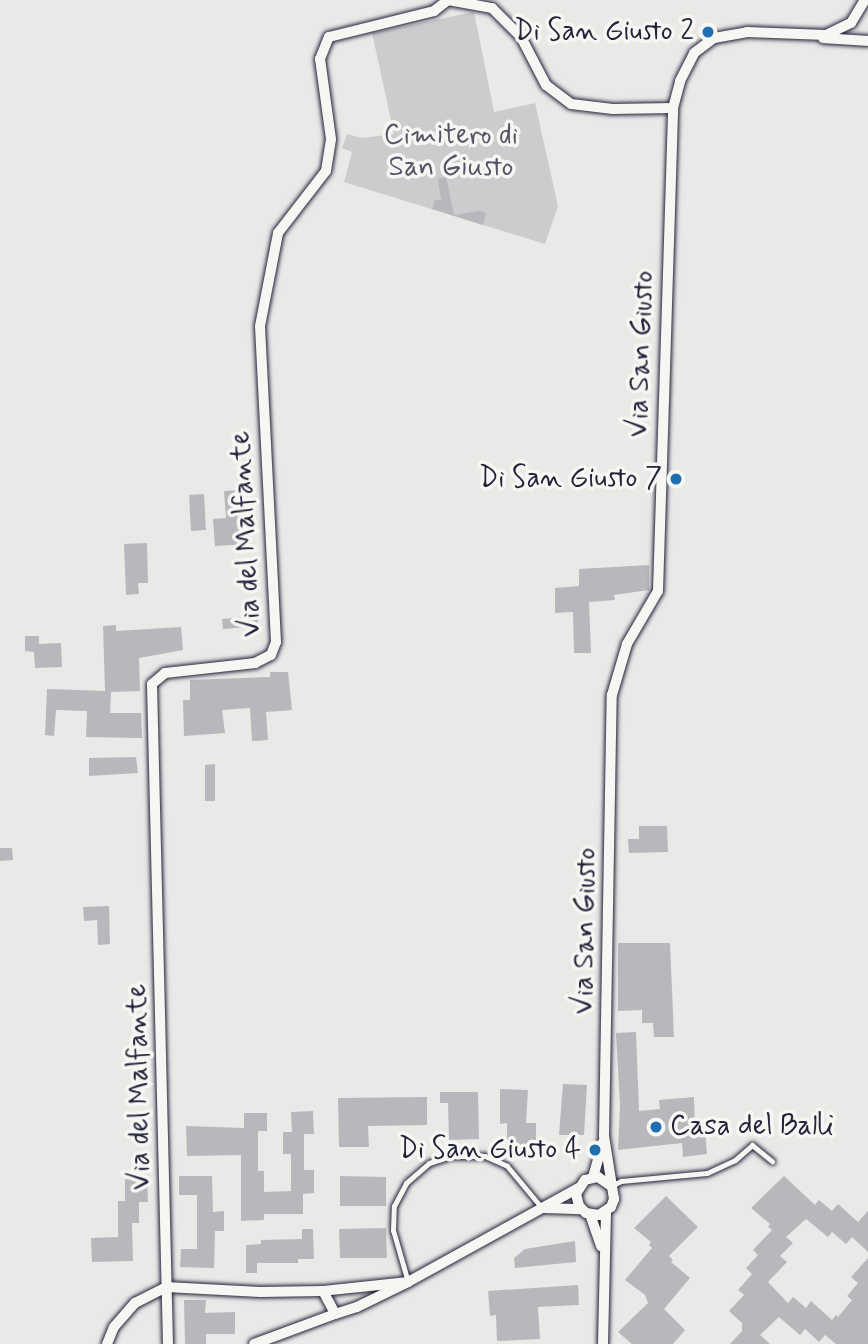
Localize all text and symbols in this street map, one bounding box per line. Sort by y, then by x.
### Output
place label: Di San Giusto 2 [521,15,694,49]
marker: Di San Giusto 2 [700,24,716,40]
park label: Cimitero di San Giusto [384,119,518,185]
street label: Via San Giusto [622,271,662,437]
street label: Via del Malfante [225,436,269,632]
place label: Di San Giusto 7 [486,462,662,496]
marker: Di San Giusto 7 [668,471,684,487]
street label: Via San Giusto [568,849,604,1013]
street label: Via del Malfante [122,990,158,1184]
place label: Casa del Balli [670,1110,834,1144]
marker: Casa del Balli [648,1119,664,1135]
place label: Di San Giusto 4 [406,1133,581,1167]
marker: Di San Giusto 4 [587,1142,603,1158]

